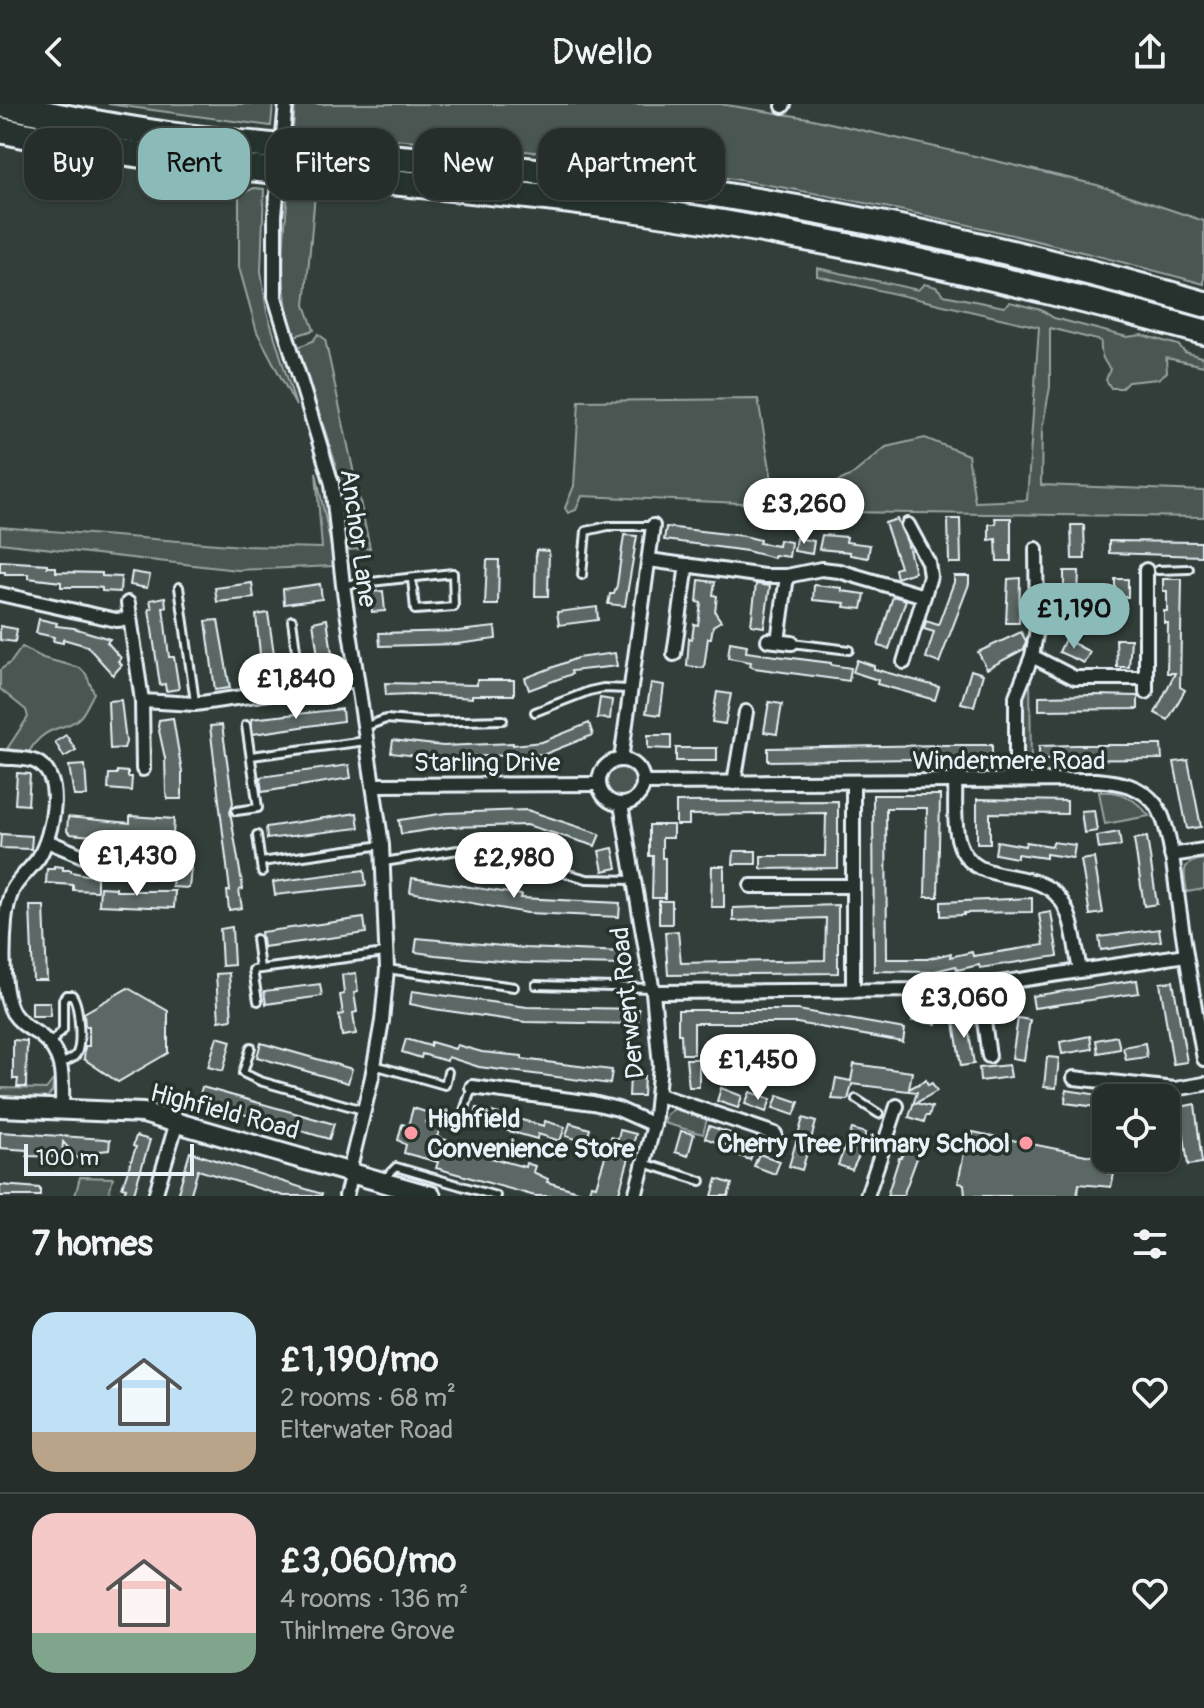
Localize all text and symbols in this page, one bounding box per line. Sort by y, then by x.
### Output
icon: back [32,30,76,74]
text: Dwello [551,30,653,75]
icon: share [1128,30,1172,74]
chip: Buy [24,128,122,200]
chip: Rent [138,128,250,200]
chip: Filters [266,128,398,200]
chip: New [414,128,522,200]
chip: Apartment [538,128,725,200]
street label: Anchor Lane [332,467,384,610]
pin: £3,260 [739,478,869,546]
text: £3,260 [761,488,847,520]
pin: £1,190 [1009,583,1139,651]
text: £1,190 [1037,593,1111,625]
pin: £1,840 [231,653,361,721]
text: £1,840 [256,663,336,695]
street label: Windermere Road [912,745,1106,777]
street label: Starling Drive [414,747,560,779]
pin: £1,430 [72,830,202,898]
pin: £2,980 [449,832,579,900]
text: £1,430 [97,840,177,872]
text: £2,980 [473,842,555,874]
street label: Derwent Road [604,925,652,1080]
pin: £3,060 [899,972,1029,1040]
text: £3,060 [920,982,1008,1014]
pin: £1,450 [693,1034,823,1102]
text: £1,450 [718,1044,798,1076]
street label: Highfield Road [147,1077,303,1147]
map controls [1092,1084,1180,1172]
button: locate [1092,1084,1180,1172]
place label: Highfield Convenience Store [427,1103,636,1165]
marker: Highfield Convenience Store [402,1124,420,1142]
place label: Cherry Tree Primary School [717,1128,1010,1160]
marker: Cherry Tree Primary School [1017,1134,1035,1152]
scale bar [24,1140,194,1176]
text: 100 m [36,1144,99,1172]
icon: filters [1128,1222,1172,1266]
text: 7 homes [32,1223,153,1266]
text: £1,190/mo [280,1339,438,1382]
icon: home [96,1344,192,1440]
icon: heart [1128,1370,1172,1414]
text: 2 rooms · 68 m² [280,1382,456,1414]
text: Elterwater Road [280,1414,453,1446]
text: £3,060/mo [280,1540,456,1583]
icon: home [96,1545,192,1641]
icon: heart [1128,1571,1172,1615]
text: 4 rooms · 136 m² [280,1583,468,1615]
text: Thirlmere Grove [280,1615,455,1647]

